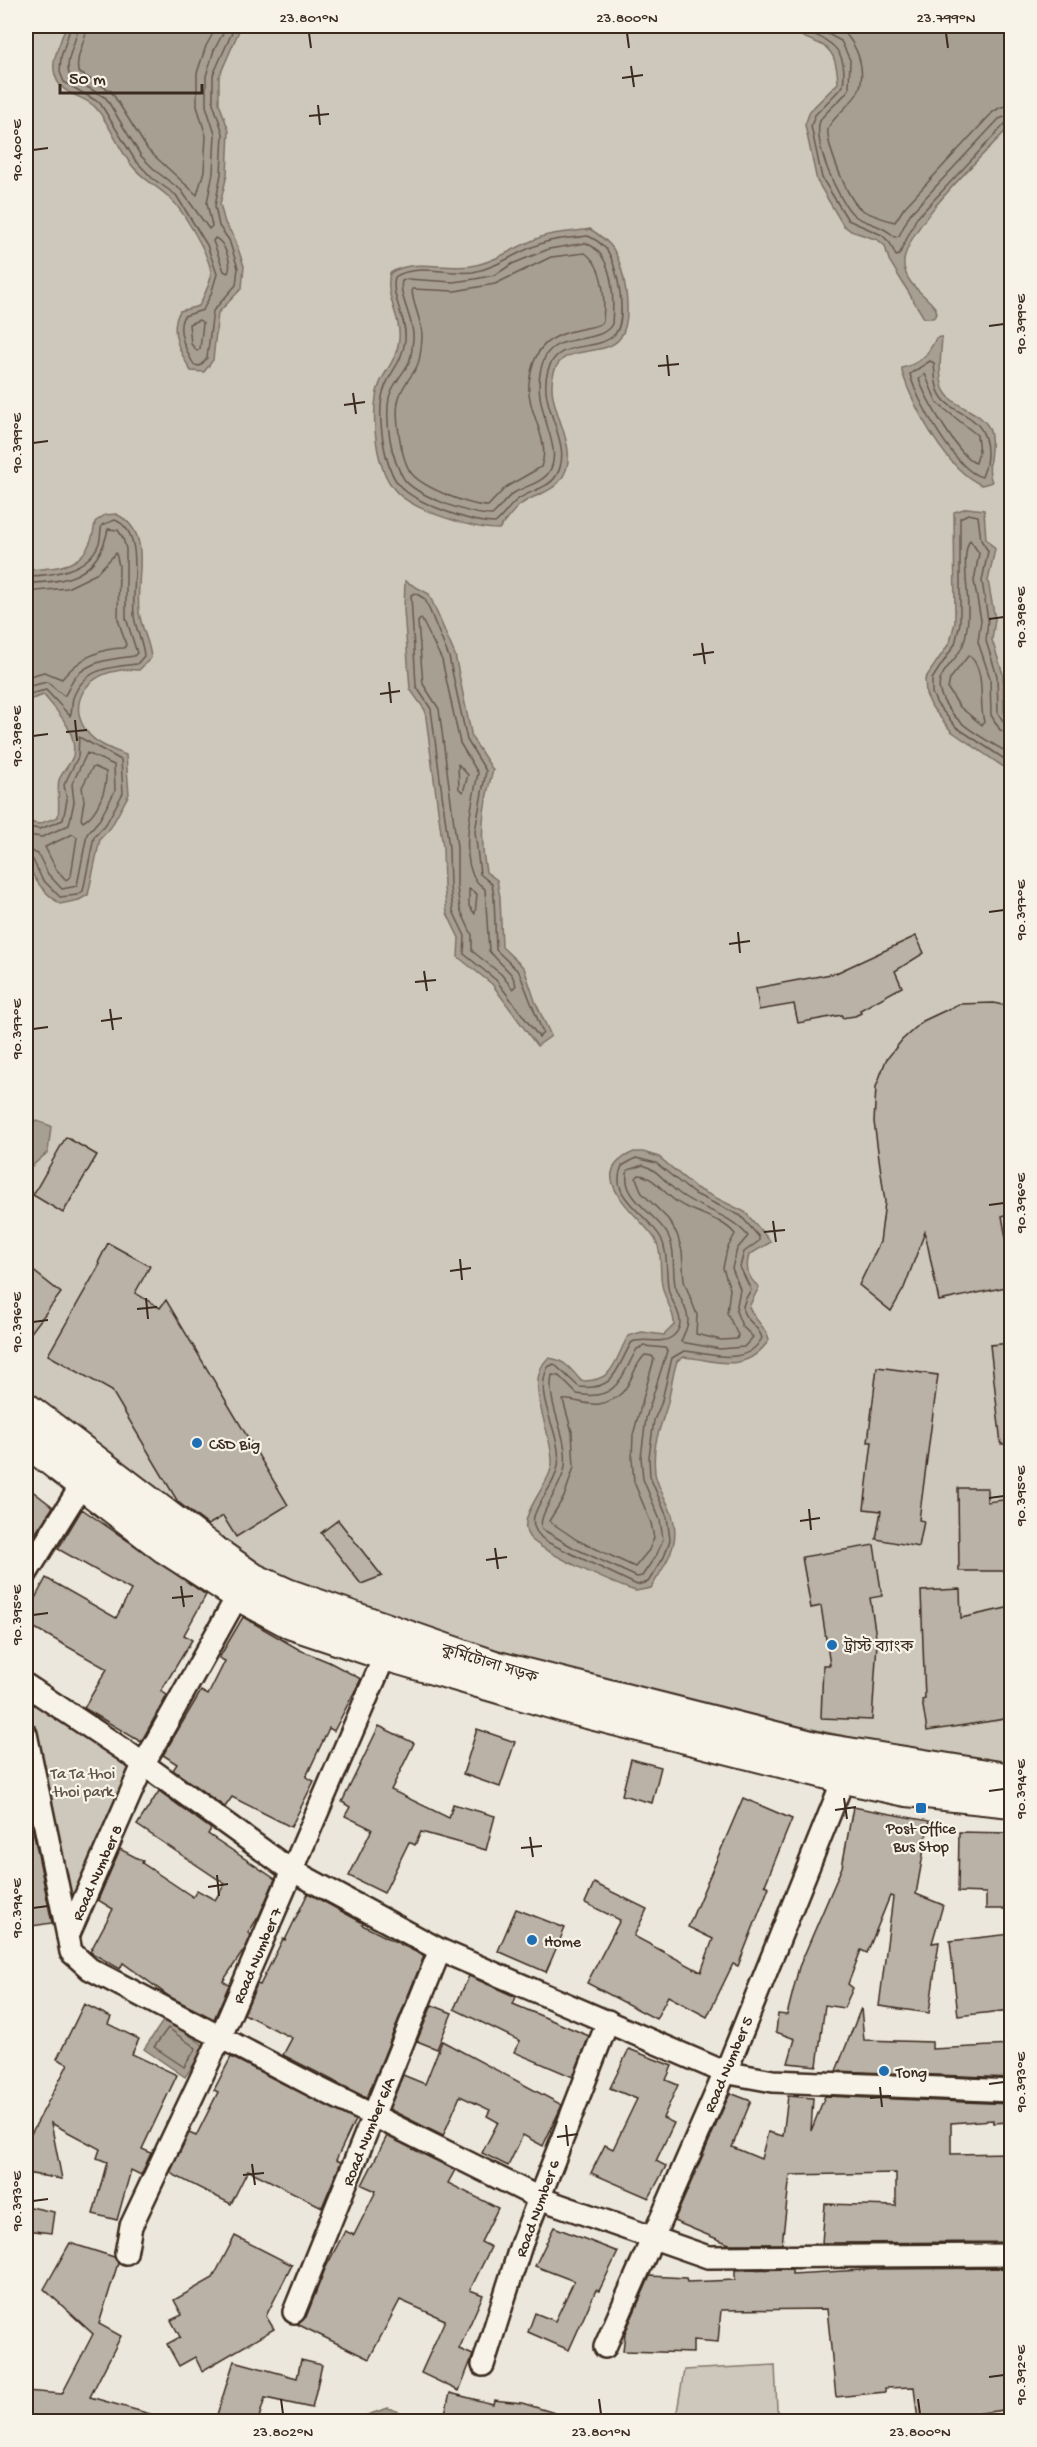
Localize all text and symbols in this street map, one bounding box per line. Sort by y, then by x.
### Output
text: 23.801°N [279,10,339,28]
text: 23.800°N [596,10,658,28]
text: 23.799°N [916,10,976,28]
scale bar [60,57,202,95]
text: 50 m [69,70,106,91]
text: 90.400°E [9,119,27,181]
text: 90.399°E [1013,294,1031,355]
text: 90.399°E [9,413,27,474]
text: 90.398°E [1013,586,1031,648]
text: 90.398°E [9,705,27,767]
text: 90.397°E [1013,879,1031,941]
text: 90.397°E [9,998,27,1060]
text: 90.396°E [1013,1172,1031,1234]
text: 90.396°E [9,1291,27,1353]
marker: CSD Big [190,1436,204,1450]
place label: CSD Big [209,1437,260,1456]
text: 90.395°E [1013,1465,1031,1527]
text: 90.395°E [9,1584,27,1646]
place label: ট্রাস্ট ব্যাংক [843,1636,914,1658]
marker: ট্রাস্ট ব্যাংক [825,1638,839,1652]
street label: কুর্মিটোলা সড়ক [438,1639,541,1689]
text: 90.394°E [1013,1759,1031,1820]
park label: Ta Ta thoi thoi park [50,1766,115,1803]
marker: Post Office Bus Stop [914,1801,928,1815]
place label: Post Office Bus Stop [885,1821,957,1858]
street label: Road Number 8 [70,1822,129,1924]
text: 90.394°E [9,1878,27,1939]
street label: Road Number 7 [230,1905,288,2007]
marker: Home [525,1933,539,1947]
place label: Home [544,1934,582,1953]
street label: Road Number 5 [701,2014,759,2116]
text: 90.393°E [1013,2051,1031,2113]
marker: Tong [877,2064,891,2078]
place label: Tong [895,2065,927,2084]
street label: Road Number 6/A [340,2074,401,2189]
street label: Road Number 6 [513,2157,566,2261]
text: 90.393°E [9,2170,27,2232]
text: 90.392°E [1013,2345,1031,2406]
text: 23.802°N [253,2424,313,2442]
text: 23.801°N [571,2424,631,2442]
text: 23.800°N [889,2424,951,2442]

